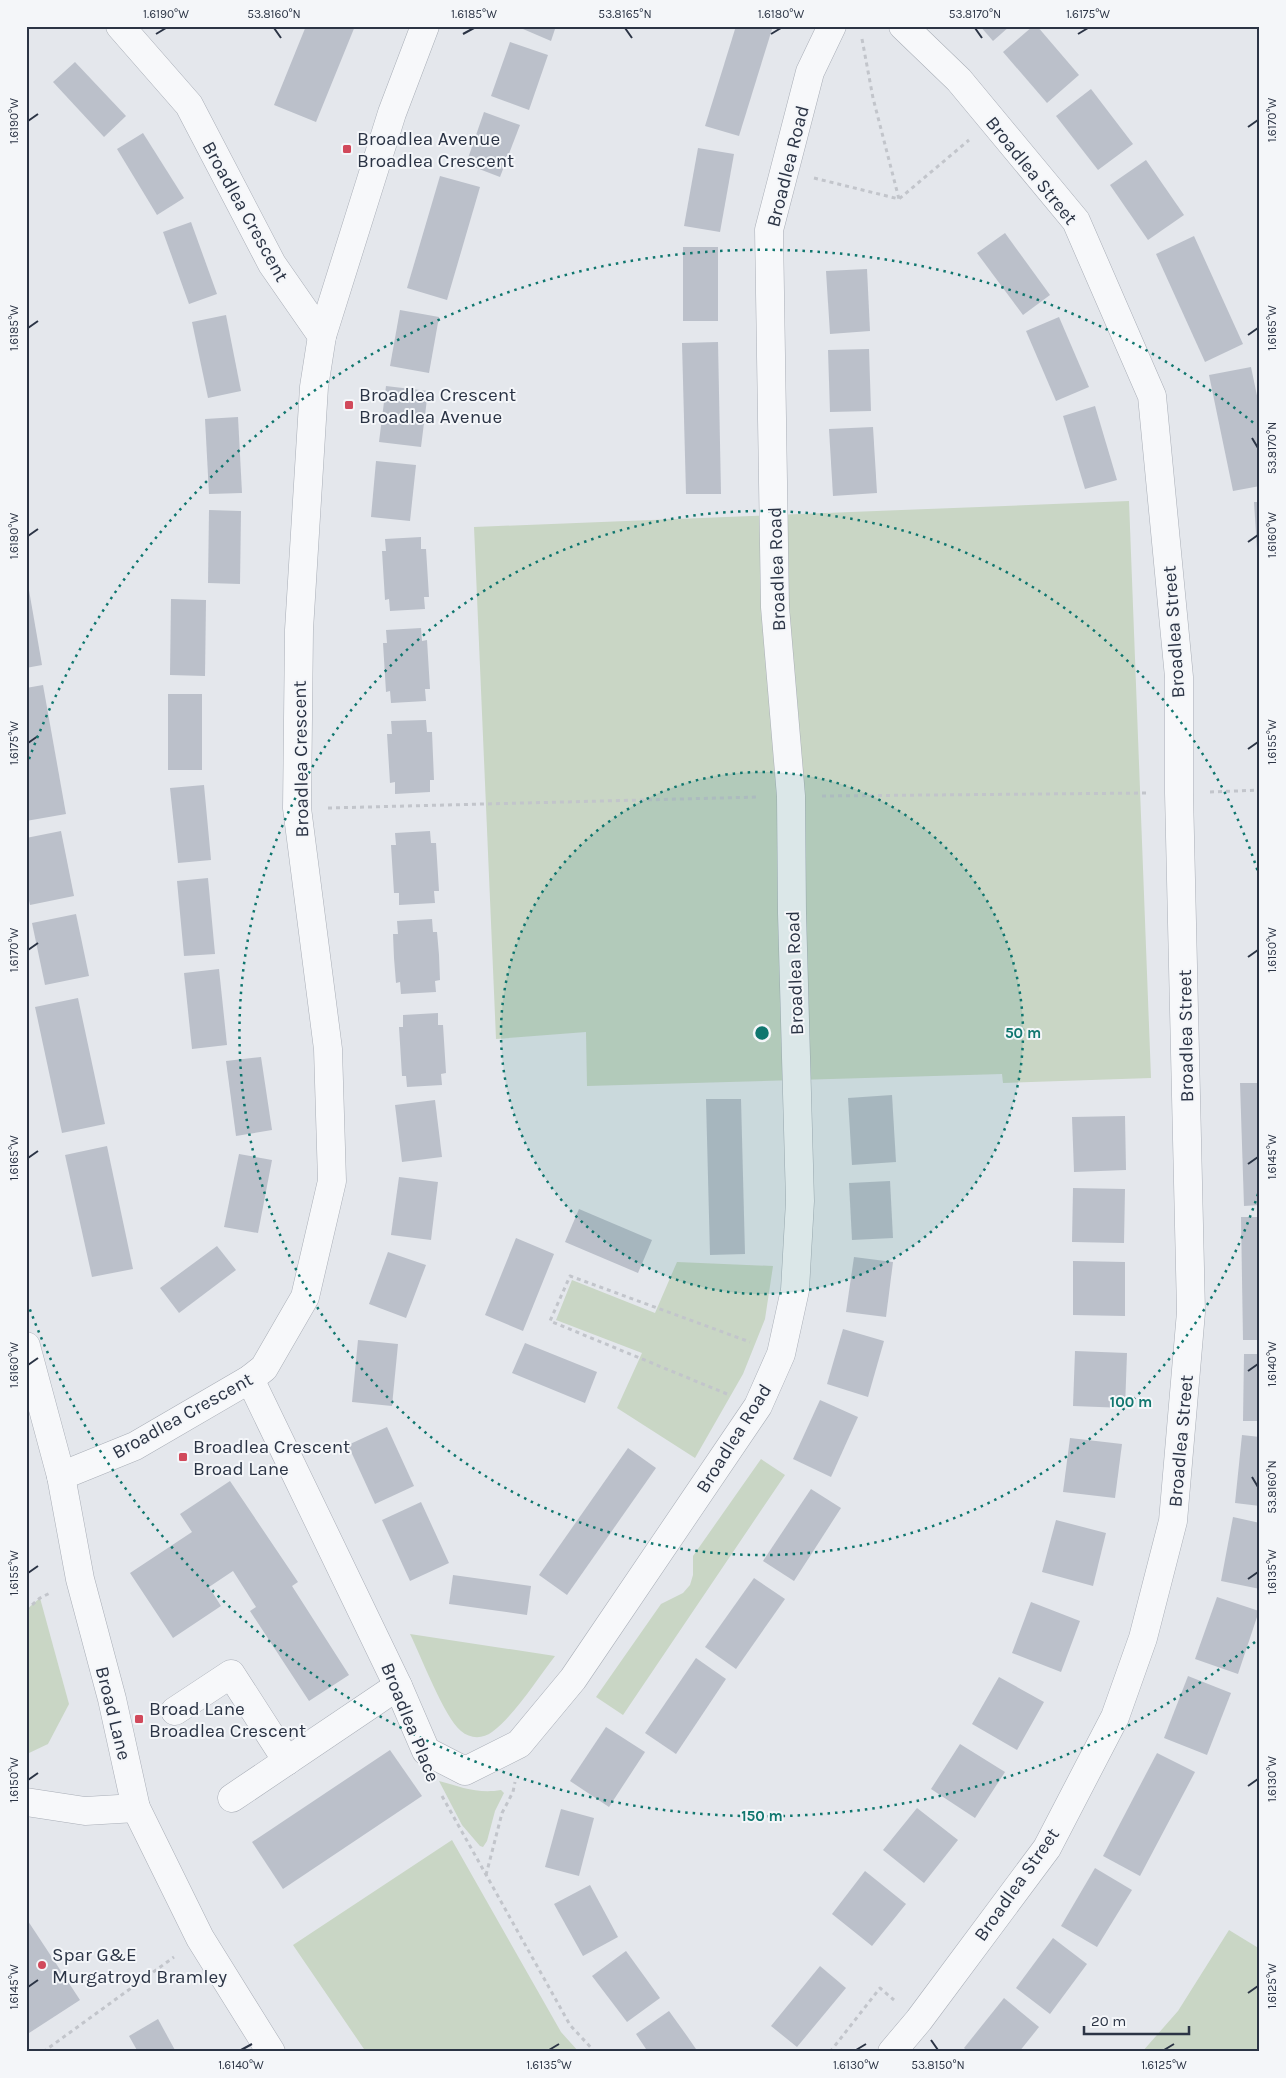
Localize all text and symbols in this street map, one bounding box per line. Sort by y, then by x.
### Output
text: 1.6190°W [143,7,189,21]
text: 53.8160°N [247,7,301,21]
text: 1.6185°W [451,7,497,21]
text: 53.8165°N [598,7,652,21]
text: 1.6180°W [758,7,804,21]
text: 53.8170°N [949,7,1001,21]
text: 1.6175°W [1066,7,1110,21]
text: 1.6170°W [1265,97,1279,142]
text: 1.6190°W [7,98,21,144]
street label: Broadlea Road [762,103,814,229]
street label: Broadlea Street [981,112,1082,229]
place label: Broadlea Avenue Broadlea Crescent [357,128,514,172]
street label: Broadlea Crescent [197,137,293,286]
marker: Broadlea Avenue Broadlea Crescent [341,143,353,155]
text: 1.6185°W [7,305,21,351]
text: 1.6165°W [1265,305,1279,351]
place label: Broadlea Crescent Broadlea Avenue [359,384,516,428]
marker: Broadlea Crescent Broadlea Avenue [343,399,355,411]
text: 53.8170°N [1265,422,1279,474]
street label: Broadlea Road [764,506,790,632]
text: 1.6160°W [1265,512,1279,558]
text: 1.6180°W [7,513,21,559]
street label: Broadlea Street [1158,565,1190,699]
street label: Broadlea Crescent [289,680,313,838]
text: 1.6155°W [1265,719,1279,765]
text: 1.6175°W [7,721,21,765]
street label: Broadlea Road [782,910,808,1036]
text: 1.6170°W [7,927,21,972]
text: 1.6150°W [1265,927,1279,973]
street label: Broadlea Street [1174,969,1198,1103]
centre of rings [753,1024,771,1042]
text: 50 m [1005,1024,1041,1042]
text: 1.6145°W [1265,1134,1279,1180]
text: 1.6165°W [7,1135,21,1181]
text: 1.6140°W [1265,1341,1279,1387]
text: 1.6160°W [7,1342,21,1388]
street label: Broadlea Crescent [108,1368,257,1464]
street label: Broadlea Street [1164,1374,1198,1508]
street label: Broadlea Road [692,1380,776,1497]
text: 100 m [1110,1393,1152,1411]
place label: Broadlea Crescent Broad Lane [193,1436,350,1480]
marker: Broadlea Crescent Broad Lane [177,1451,189,1463]
text: 53.8160°N [1265,1460,1279,1514]
text: 1.6135°W [1265,1549,1279,1595]
text: 1.6155°W [7,1550,21,1596]
street label: Broadlea Place [376,1660,444,1785]
street label: Broad Lane [91,1664,135,1762]
place label: Broad Lane Broadlea Crescent [149,1698,306,1742]
marker: Broad Lane Broadlea Crescent [133,1713,145,1725]
text: 1.6130°W [1265,1756,1279,1802]
text: 1.6150°W [7,1757,21,1803]
text: 150 m [741,1807,783,1825]
street label: Broadlea Street [970,1824,1064,1945]
place label: Spar G&E Murgatroyd Bramley [52,1944,227,1988]
marker: Spar G&E Murgatroyd Bramley [36,1959,48,1971]
text: 1.6125°W [1265,1963,1279,2009]
text: 1.6145°W [7,1964,21,2010]
scale bar [1084,2003,1188,2035]
text: 20 m [1091,2012,1126,2030]
text: 1.6140°W [218,2058,264,2072]
text: 1.6135°W [526,2058,572,2072]
text: 1.6130°W [833,2058,879,2072]
text: 53.8150°N [911,2058,965,2072]
text: 1.6125°W [1141,2058,1187,2072]

